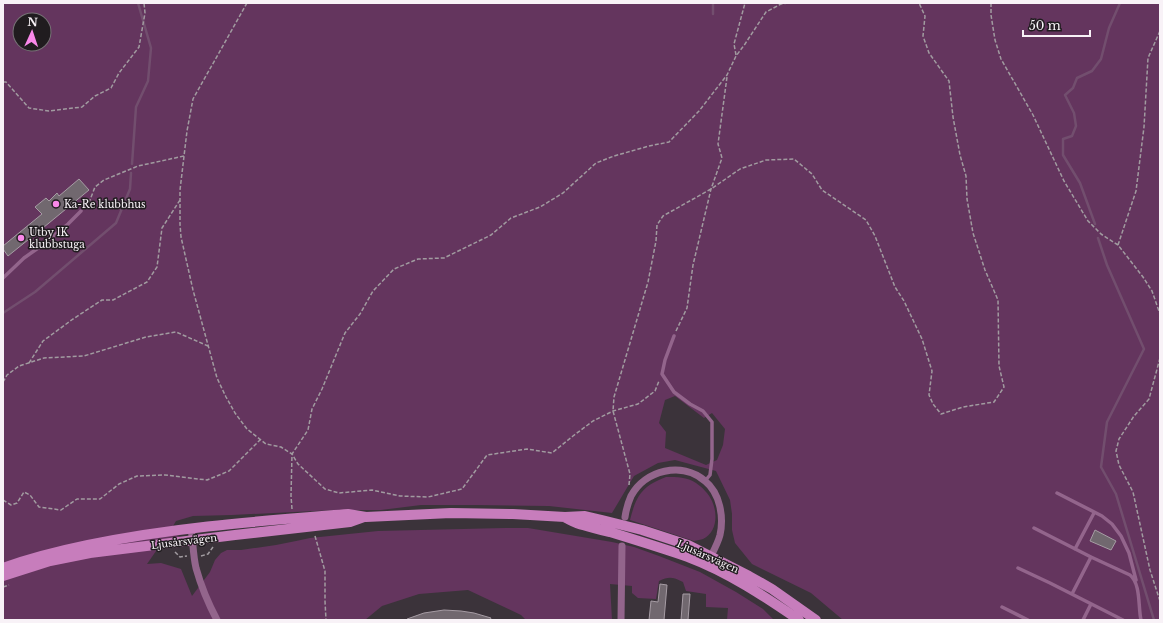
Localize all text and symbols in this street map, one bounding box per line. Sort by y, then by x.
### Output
north arrow [12,12,52,52]
scale bar [1023,12,1090,38]
text: N [27,15,39,29]
text: 50 m [1029,18,1061,33]
place label: Ka-Re klubbhus [64,198,146,211]
marker: Ka-Re klubbhus [51,199,61,209]
place label: Utby IK klubbstuga [29,226,85,251]
marker: Utby IK klubbstuga [16,233,26,243]
street label: Ljusårsvägen [150,531,218,552]
street label: Ljusårsvägen [675,537,741,576]

